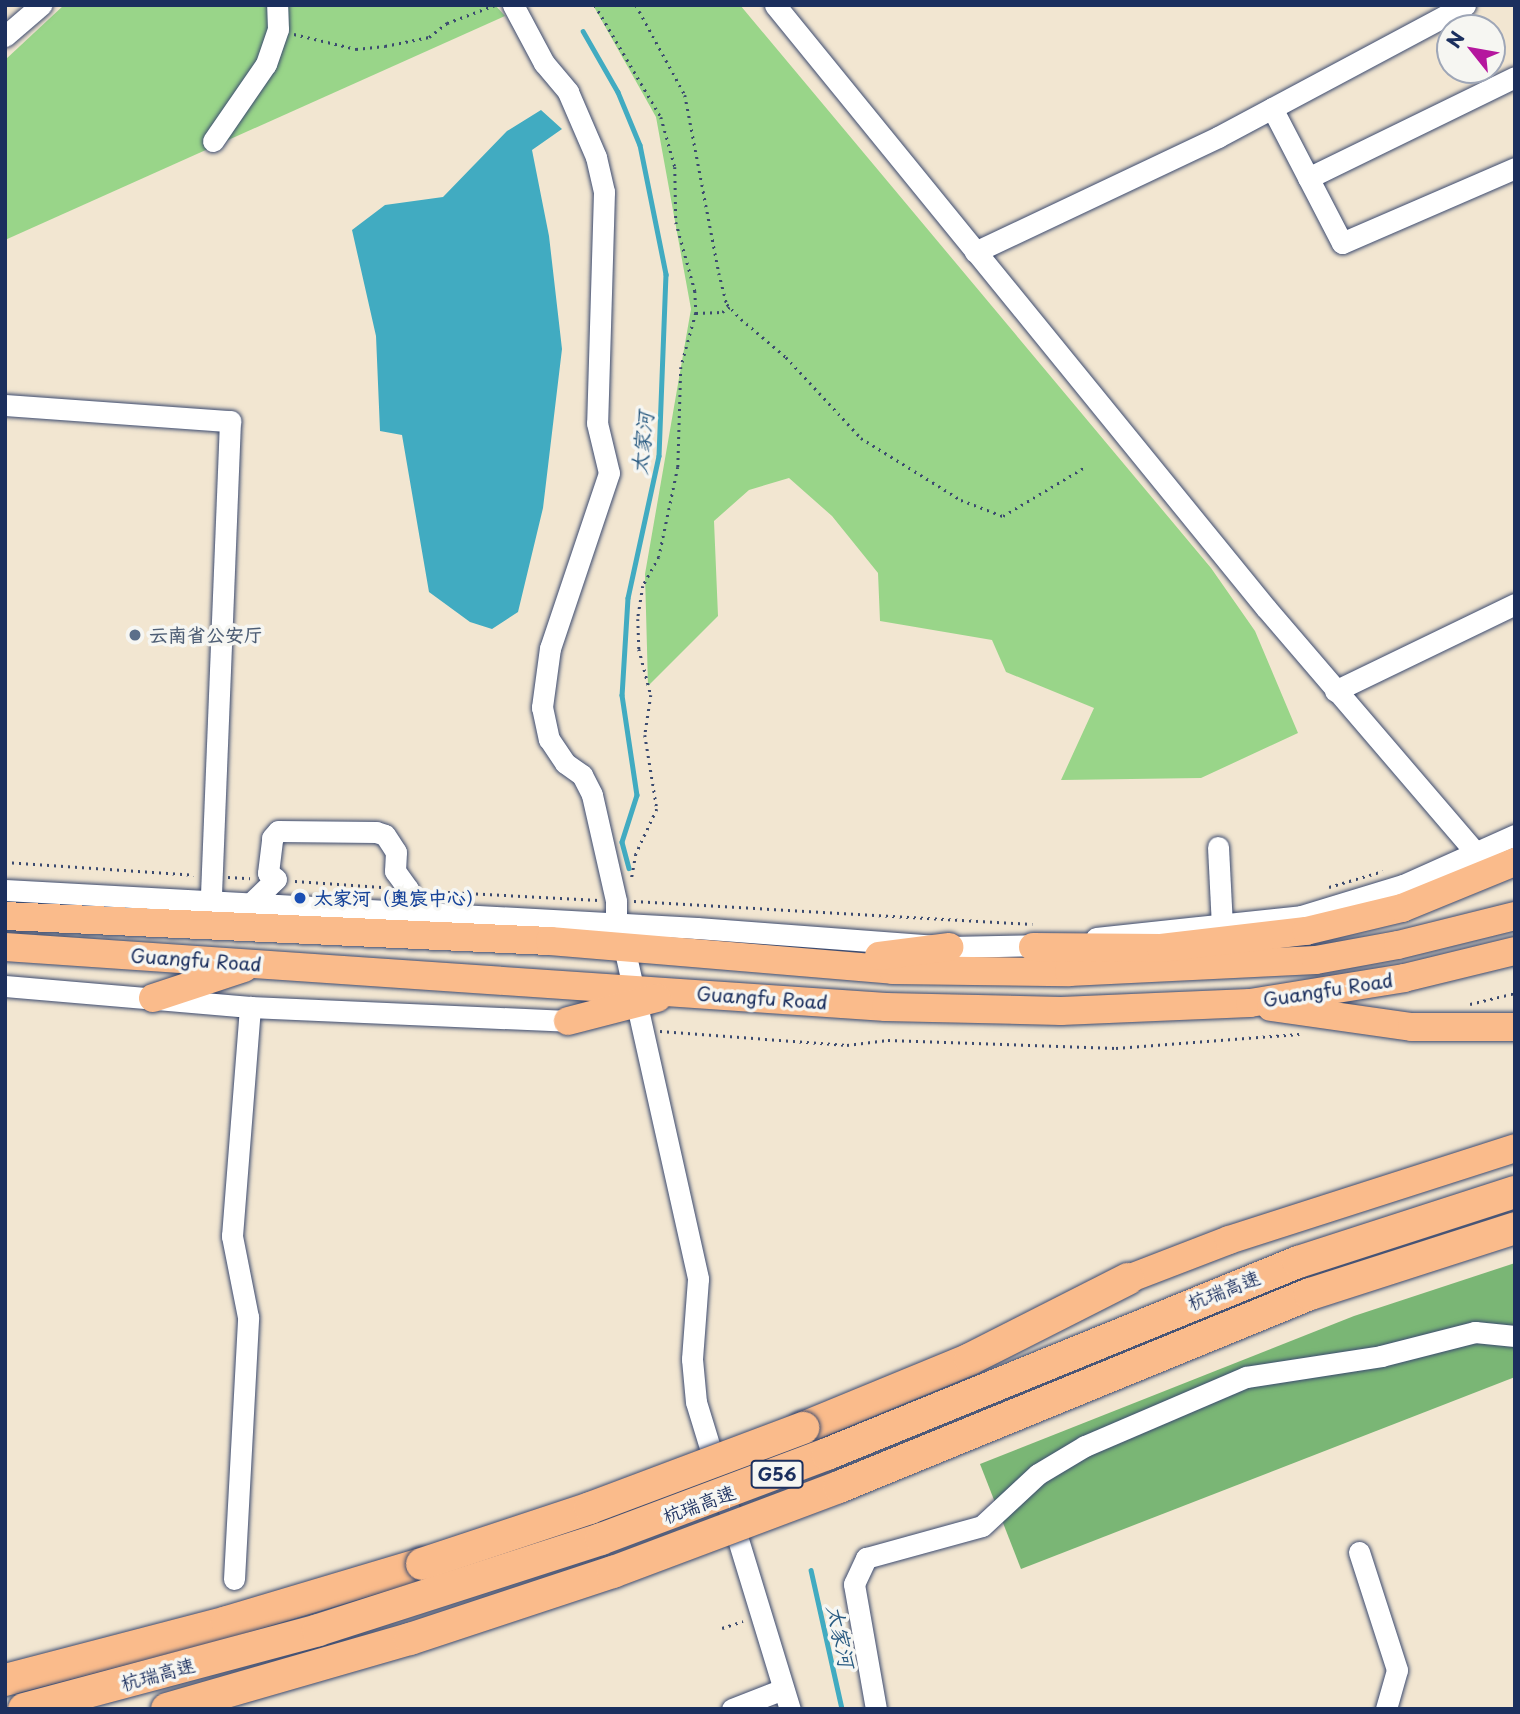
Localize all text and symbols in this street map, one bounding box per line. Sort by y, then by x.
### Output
north arrow [1436,14,1506,84]
text: N [1439,26,1471,53]
water label: 太家河 [625,410,657,476]
place label: 云南省公安厅 [149,624,263,646]
marker: 云南省公安厅 [127,627,143,643]
place label: 太家河（奥宸中心） [314,887,485,909]
marker: 太家河（奥宸中心） [292,890,308,906]
street label: Guangfu Road [130,944,262,976]
street label: Guangfu Road [1261,968,1395,1012]
street label: Guangfu Road [696,982,828,1014]
street label: 杭瑞高速 [1184,1266,1264,1314]
road number: G56 [749,1460,805,1489]
street label: 杭瑞高速 [659,1480,739,1528]
water label: 太家河 [823,1603,861,1669]
street label: 杭瑞高速 [118,1653,198,1695]

